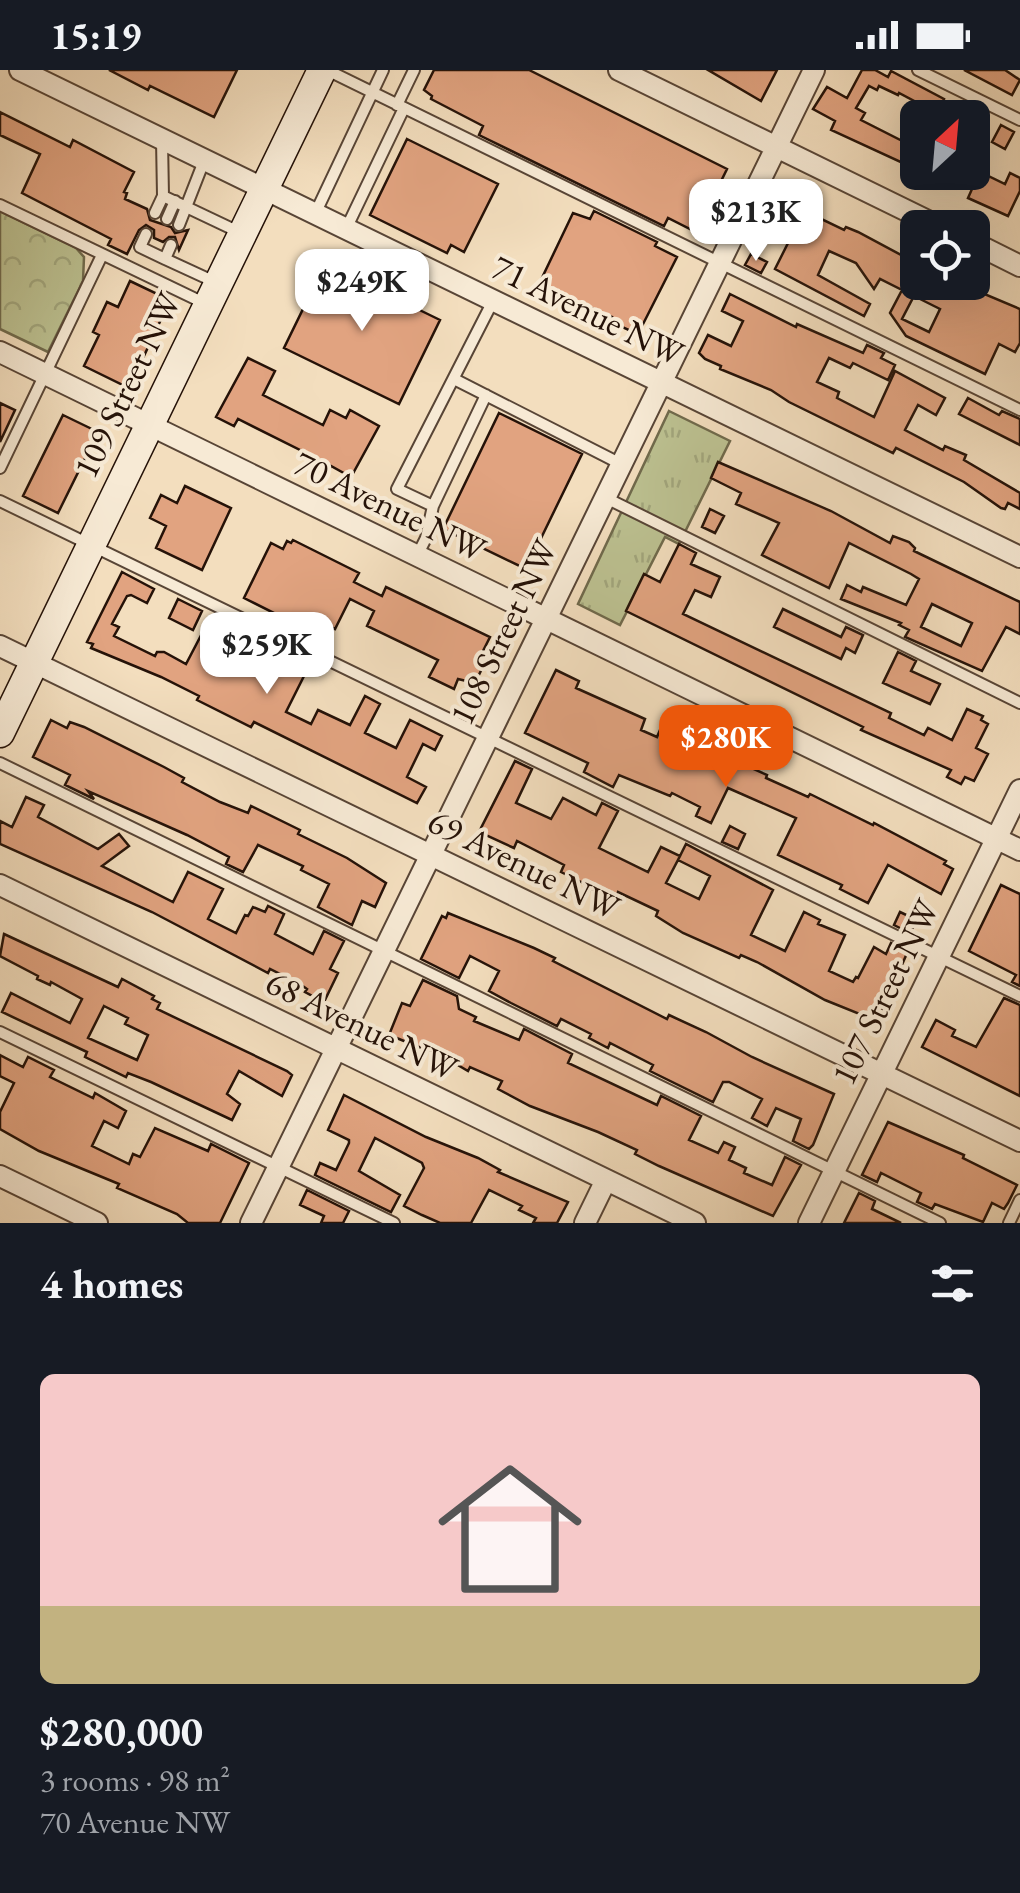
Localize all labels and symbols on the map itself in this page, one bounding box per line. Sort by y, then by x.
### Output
north arrow [900,100,990,190]
pin: $213K [686,179,826,264]
street label: 71 Avenue NW [485,244,692,376]
pin: $249K [292,249,432,334]
street label: 109 Street NW [62,284,191,485]
street label: 70 Avenue NW [287,440,494,572]
street label: 108 Street NW [438,531,567,732]
pin: $259K [197,612,337,697]
pin: $280K [656,705,796,790]
street label: 69 Avenue NW [421,798,628,930]
street label: 107 Street NW [820,891,949,1092]
street label: 68 Avenue NW [259,959,466,1091]

